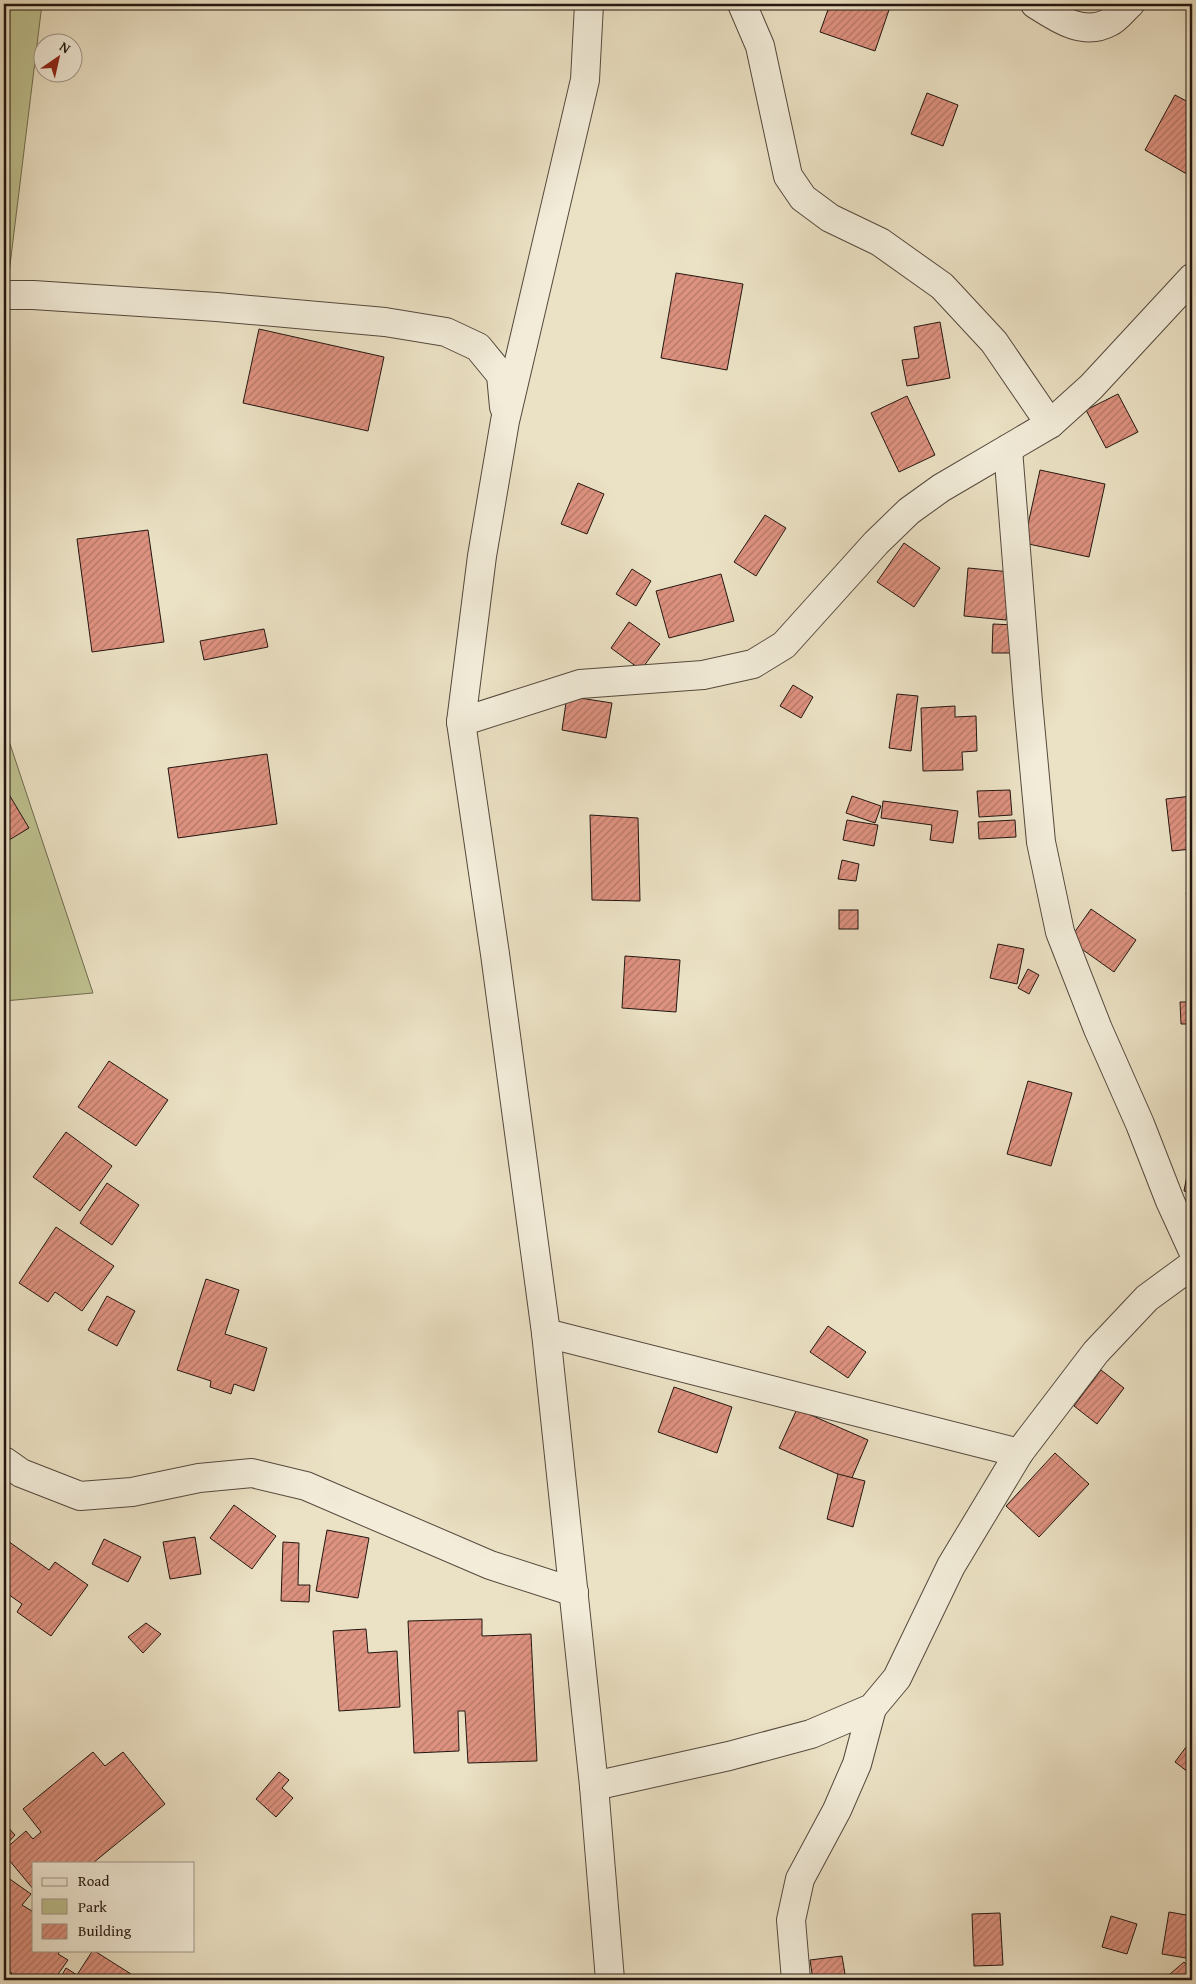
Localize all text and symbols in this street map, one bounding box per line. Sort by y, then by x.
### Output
north arrow [32,32,82,82]
text: N [56,36,75,58]
legend [32,1862,195,1952]
text: Road [78,1870,109,1891]
text: Park [78,1896,107,1917]
text: Building [78,1920,132,1941]

